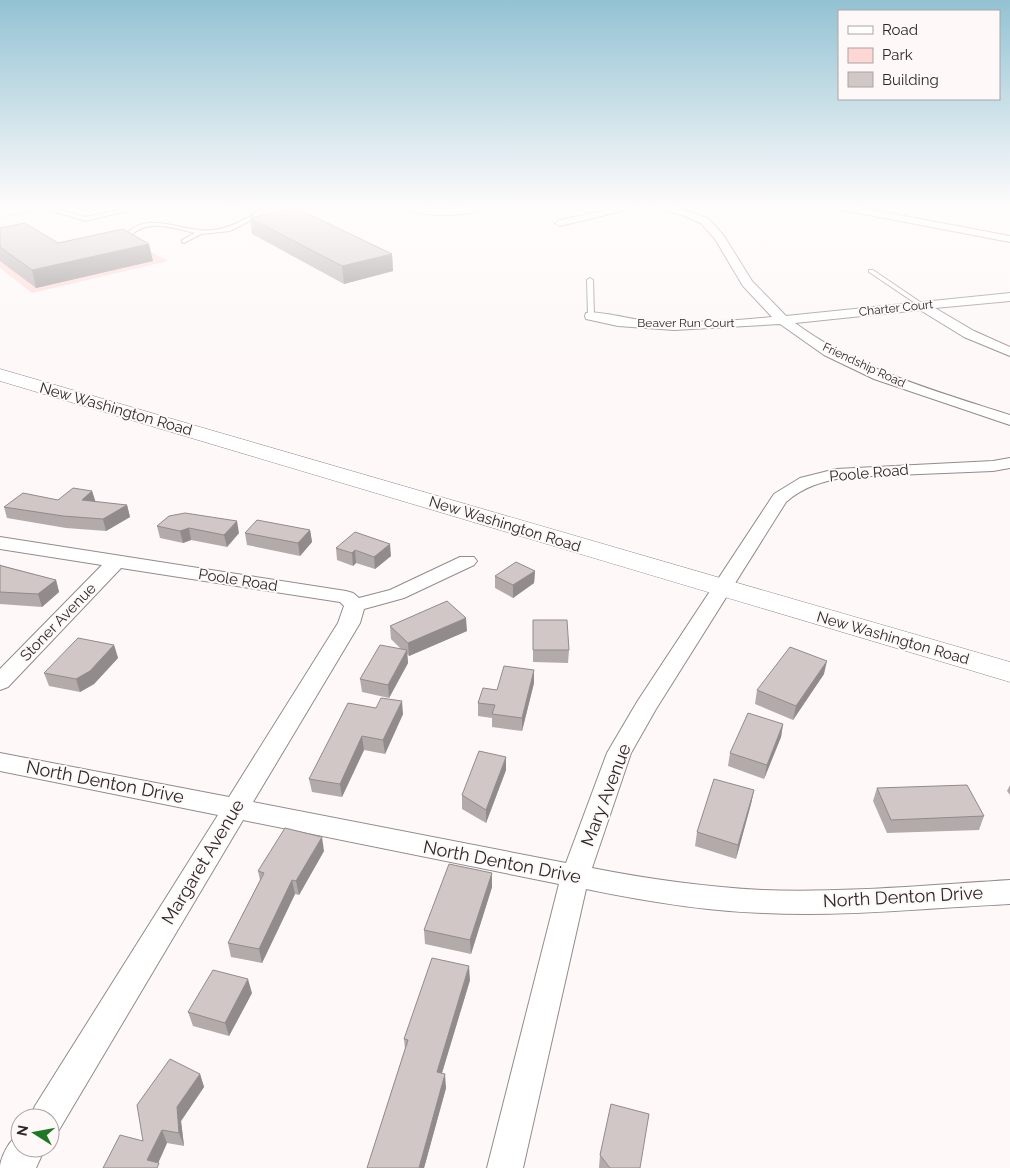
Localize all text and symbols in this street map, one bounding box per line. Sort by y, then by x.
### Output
legend [838,10,1000,100]
text: Road [882,21,918,39]
text: Park [882,46,913,64]
text: Building [882,71,939,89]
street label: Charter Court [858,297,934,319]
street label: Beaver Run Court [637,316,735,330]
street label: Friendship Road [820,340,908,390]
street label: New Washington Road [38,379,194,439]
street label: Poole Road [829,461,909,485]
street label: New Washington Road [427,492,583,556]
street label: Poole Road [197,565,279,595]
street label: Stoner Avenue [16,579,100,665]
street label: New Washington Road [815,608,971,668]
street label: Mary Avenue [576,740,635,849]
street label: North Denton Drive [24,756,186,807]
street label: Margaret Avenue [157,795,248,928]
street label: North Denton Drive [421,836,583,887]
street label: North Denton Drive [822,882,984,911]
north arrow [10,1108,60,1158]
text: N [13,1124,31,1137]

